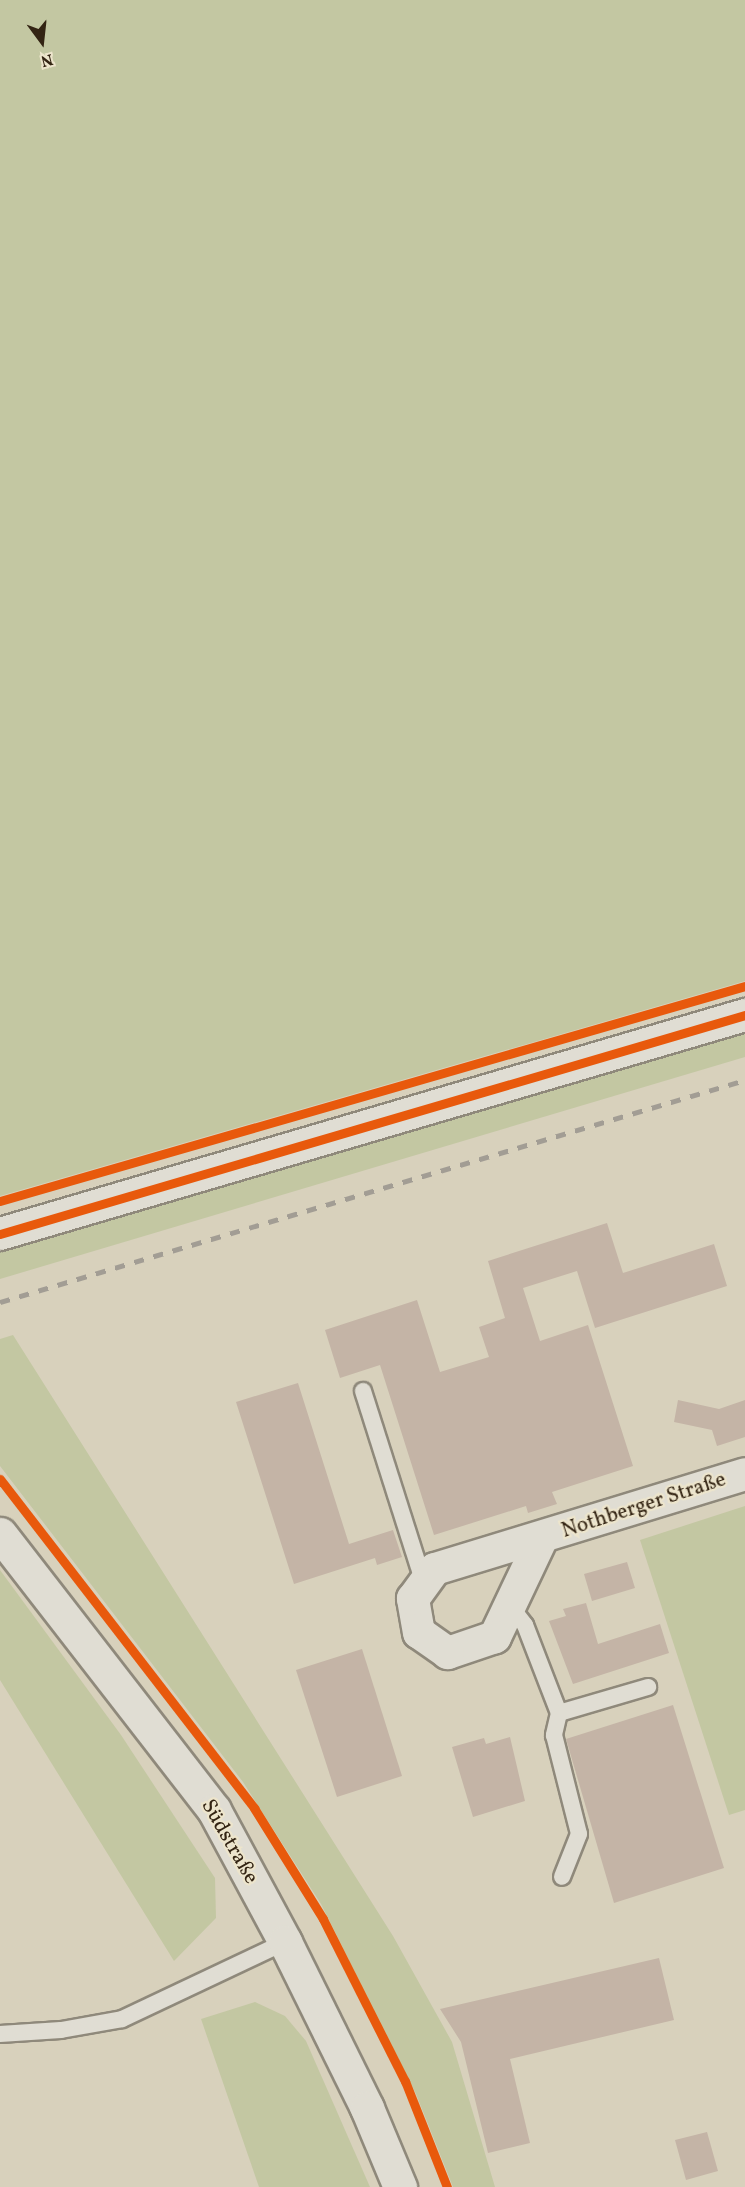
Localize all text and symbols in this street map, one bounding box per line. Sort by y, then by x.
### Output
north arrow [12,12,72,72]
text: N [38,47,55,72]
street label: Nothberger Straße [559,1468,729,1544]
street label: Südstraße [195,1795,263,1889]

